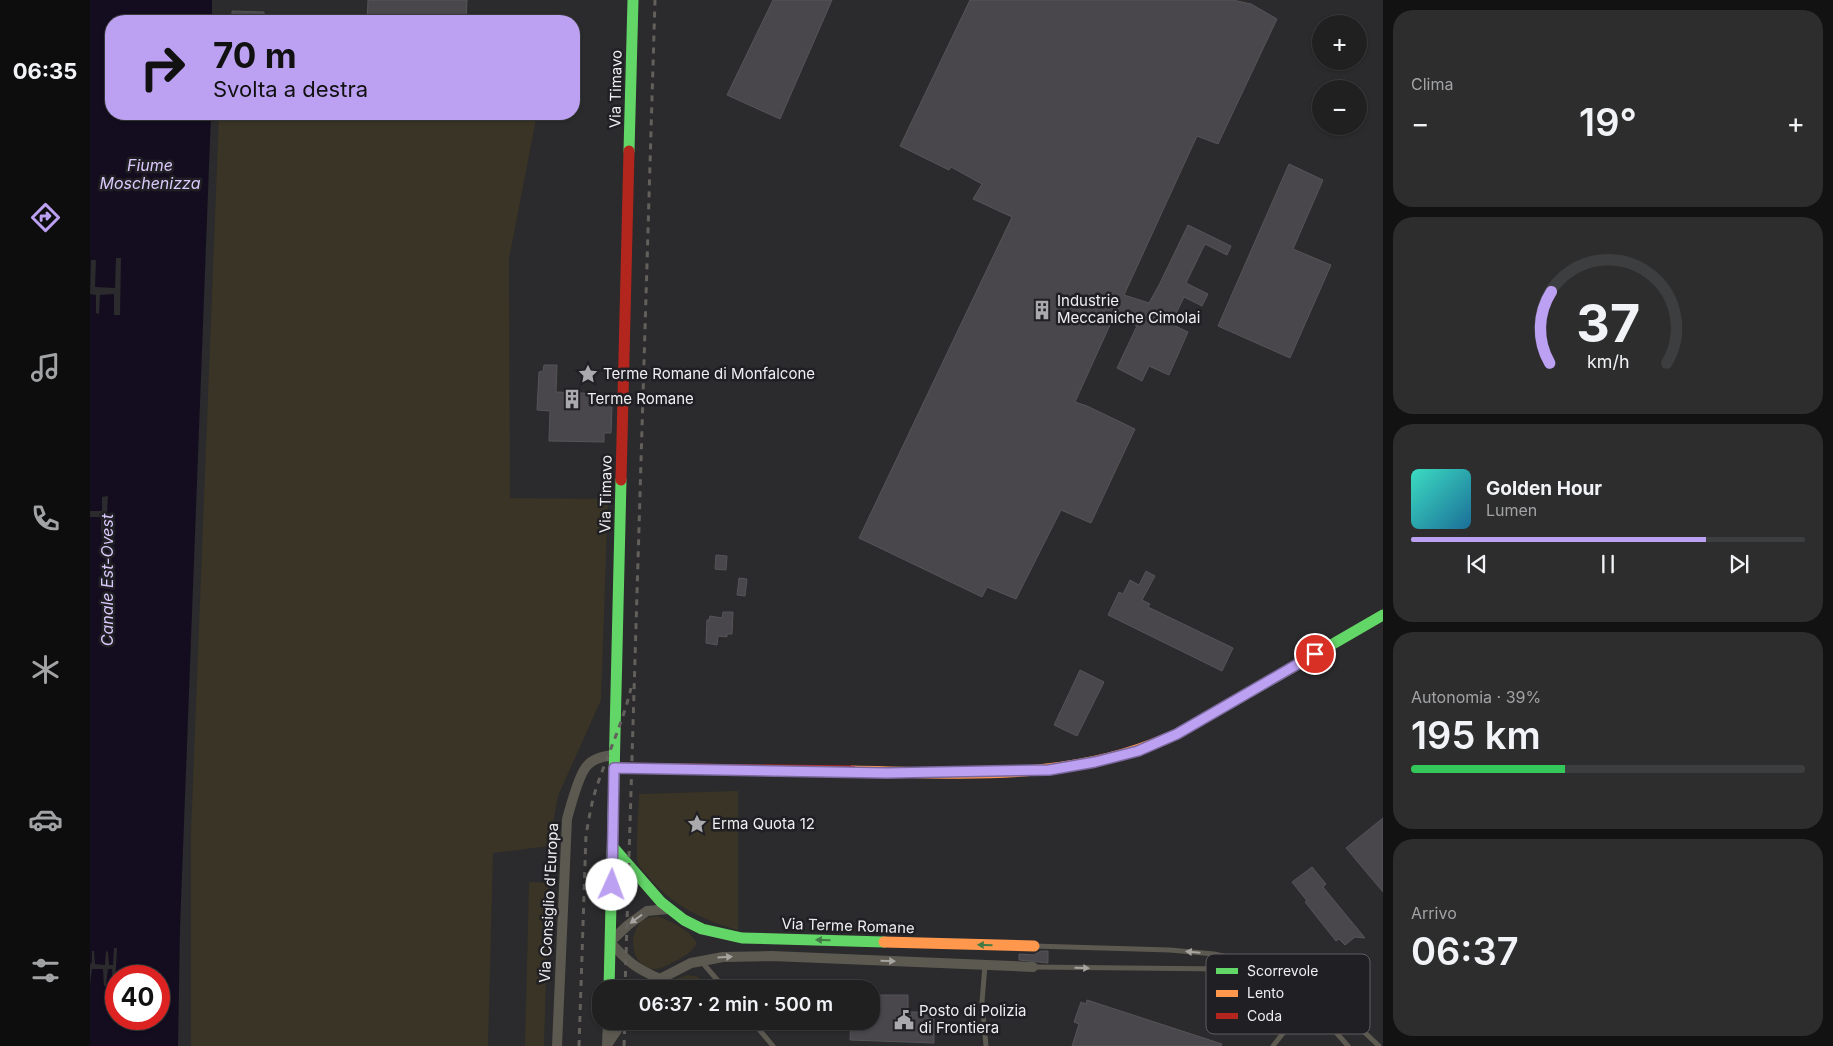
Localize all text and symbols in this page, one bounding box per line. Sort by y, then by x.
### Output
map controls [1312,15,1367,135]
button: + [1312,15,1367,70]
text: 70 m [213,34,297,76]
icon: right [130,35,195,100]
street label: Via Timavo [605,50,626,128]
text: 06:35 [13,58,77,84]
text: Clima [1411,74,1453,94]
text: Svolta a destra [213,76,368,102]
button: − [1312,80,1367,135]
text: 19° [1579,99,1637,145]
text: − [1411,106,1430,140]
text: + [1786,106,1805,140]
water label: Fiume Moschenizza [100,155,201,193]
icon: directions [28,200,63,235]
place label: Industrie Meccaniche Cimolai [1057,291,1200,327]
text: 37 [1576,292,1640,355]
building icon: Industrie Meccaniche Cimolai [1031,299,1053,321]
icon: music [28,350,63,385]
text: km/h [1587,351,1629,372]
place icon: Terme Romane di Monfalcone [577,363,599,385]
place label: Terme Romane di Monfalcone [603,364,815,383]
building icon: Terme Romane [561,388,583,410]
place label: Terme Romane [587,389,694,408]
street label: Via Timavo [595,455,616,533]
text: Golden Hour [1486,477,1602,500]
text: Lumen [1486,500,1537,520]
icon: phone [28,501,63,536]
water label: Canale Est-Ovest [97,513,117,646]
icon: previous [1463,550,1491,578]
icon: pause [1594,550,1622,578]
icon: next [1725,550,1753,578]
pin [1294,633,1336,675]
icon: arrive [1301,640,1329,668]
icon: climate [28,652,63,687]
text: Autonomia · 39% [1411,687,1541,707]
text: 195 km [1411,712,1541,758]
icon: car [28,802,63,837]
place icon: Erma Quota 12 [686,813,708,835]
place label: Erma Quota 12 [712,814,815,833]
street label: Via Consiglio d'Europa [535,822,562,984]
position arrow [585,858,637,910]
text: Arrivo [1411,903,1457,923]
one-way arrow [629,914,643,924]
street label: Via Terme Romane [781,914,915,937]
text: 06:37 [1411,928,1519,974]
one-way arrow [814,936,830,944]
one-way arrow [977,940,993,948]
one-way arrow [1184,948,1200,956]
icon: filters [28,953,63,988]
one-way arrow [718,953,734,961]
legend [1206,954,1370,1034]
one-way arrow [880,957,896,965]
text: Scorrevole [1247,962,1318,979]
one-way arrow [1074,964,1090,972]
speed limit sign: 40 [105,965,170,1030]
text: Lento [1247,984,1284,1001]
text: 06:37 · 2 min · 500 m [639,993,833,1016]
place label: Posto di Polizia di Frontiera [919,1001,1027,1037]
text: Coda [1247,1007,1282,1024]
public building icon: Posto di Polizia di Frontiera [893,1009,915,1031]

